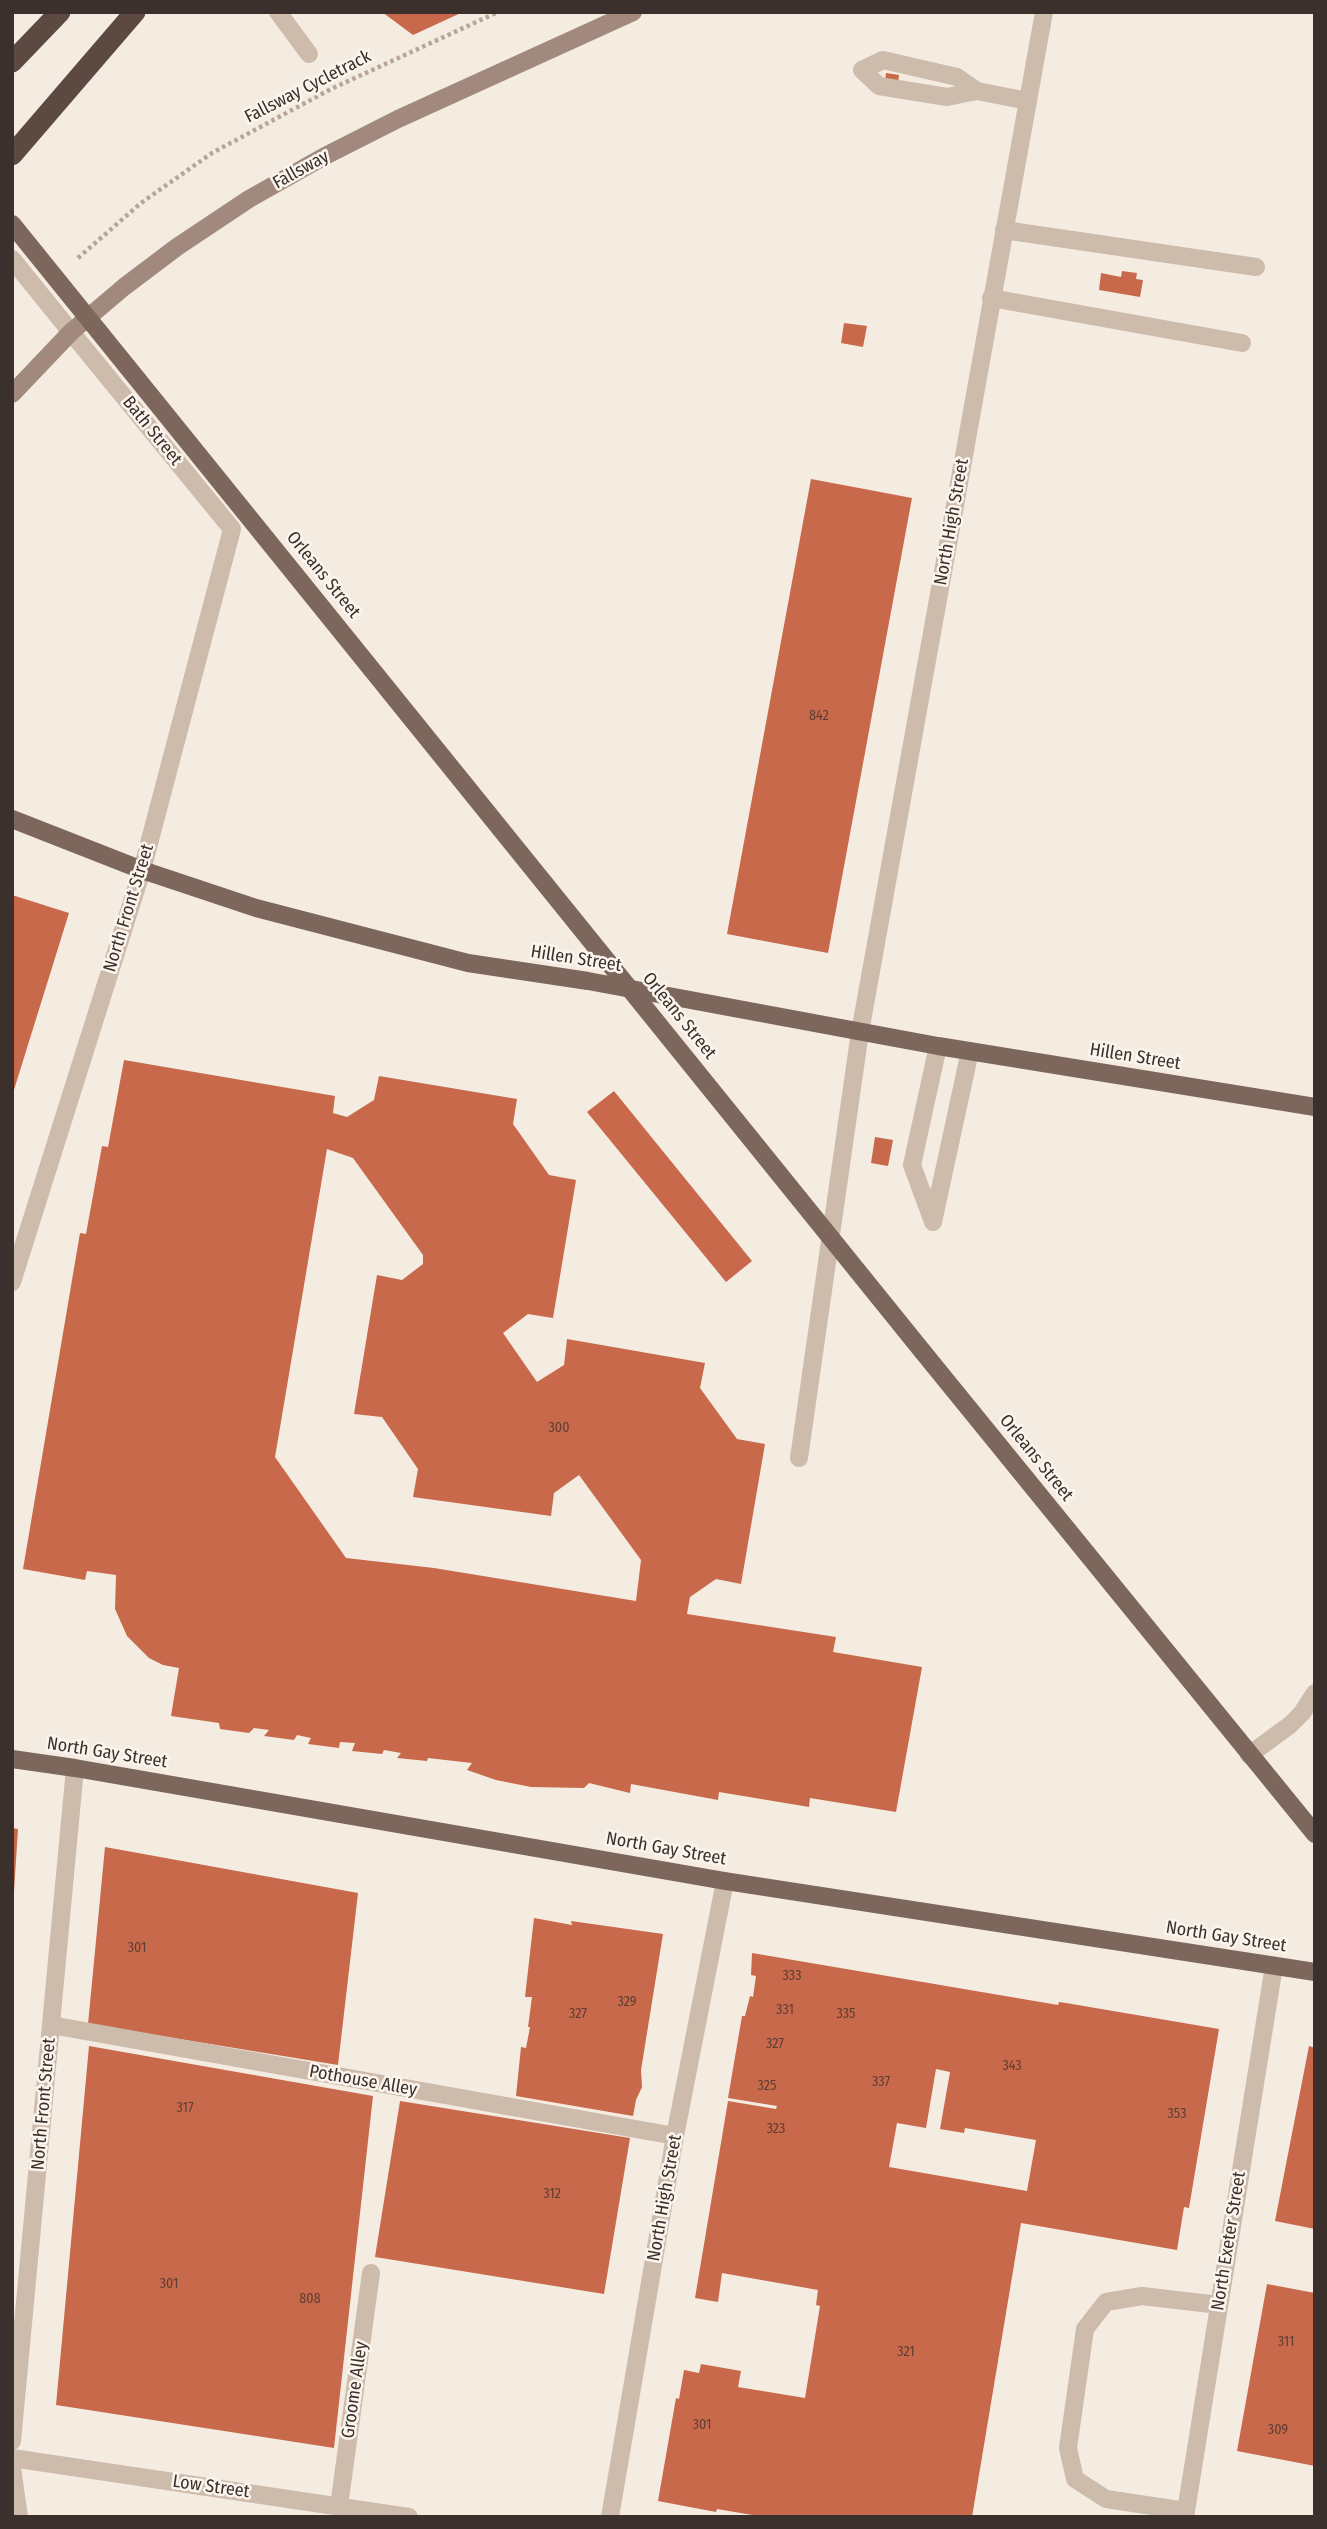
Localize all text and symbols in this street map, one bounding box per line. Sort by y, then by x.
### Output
street label: Fallsway Cycletrack [241,46,375,128]
street label: Fallsway [269,146,333,194]
street label: Bath Street [118,392,186,470]
street label: North High Street [930,457,974,587]
street label: Orleans Street [281,527,365,623]
house number: 842 [809,708,829,724]
street label: North Front Street [99,841,159,975]
street label: Hillen Street [529,941,623,977]
street label: Orleans Street [637,968,721,1064]
street label: Hillen Street [1088,1039,1182,1075]
street label: Orleans Street [994,1410,1078,1506]
house number: 300 [549,1420,569,1436]
street label: North Gay Street [45,1733,169,1773]
street label: North Gay Street [604,1828,728,1870]
street label: North Gay Street [1164,1917,1288,1957]
house number: 301 [128,1940,146,1956]
house number: 333 [783,1968,801,1984]
house number: 329 [617,1994,637,2010]
house number: 331 [776,2002,794,2018]
house number: 327 [569,2006,587,2022]
house number: 335 [836,2006,856,2022]
house number: 327 [766,2036,784,2052]
street label: North Front Street [27,2037,61,2171]
house number: 343 [1002,2058,1022,2074]
street label: Pothouse Alley [307,2061,419,2101]
house number: 337 [872,2074,890,2090]
house number: 325 [758,2078,776,2094]
house number: 317 [176,2100,194,2116]
house number: 353 [1168,2106,1186,2122]
house number: 323 [767,2121,785,2137]
street label: North High Street [643,2133,687,2263]
street label: North Exeter Street [1207,2170,1251,2312]
house number: 312 [543,2186,561,2202]
house number: 301 [160,2276,178,2292]
house number: 808 [299,2291,321,2307]
house number: 311 [1278,2334,1294,2350]
street label: Groome Alley [338,2340,372,2440]
house number: 321 [897,2344,915,2360]
house number: 301 [693,2417,711,2433]
house number: 309 [1268,2422,1288,2438]
street label: Low Street [171,2471,251,2503]

